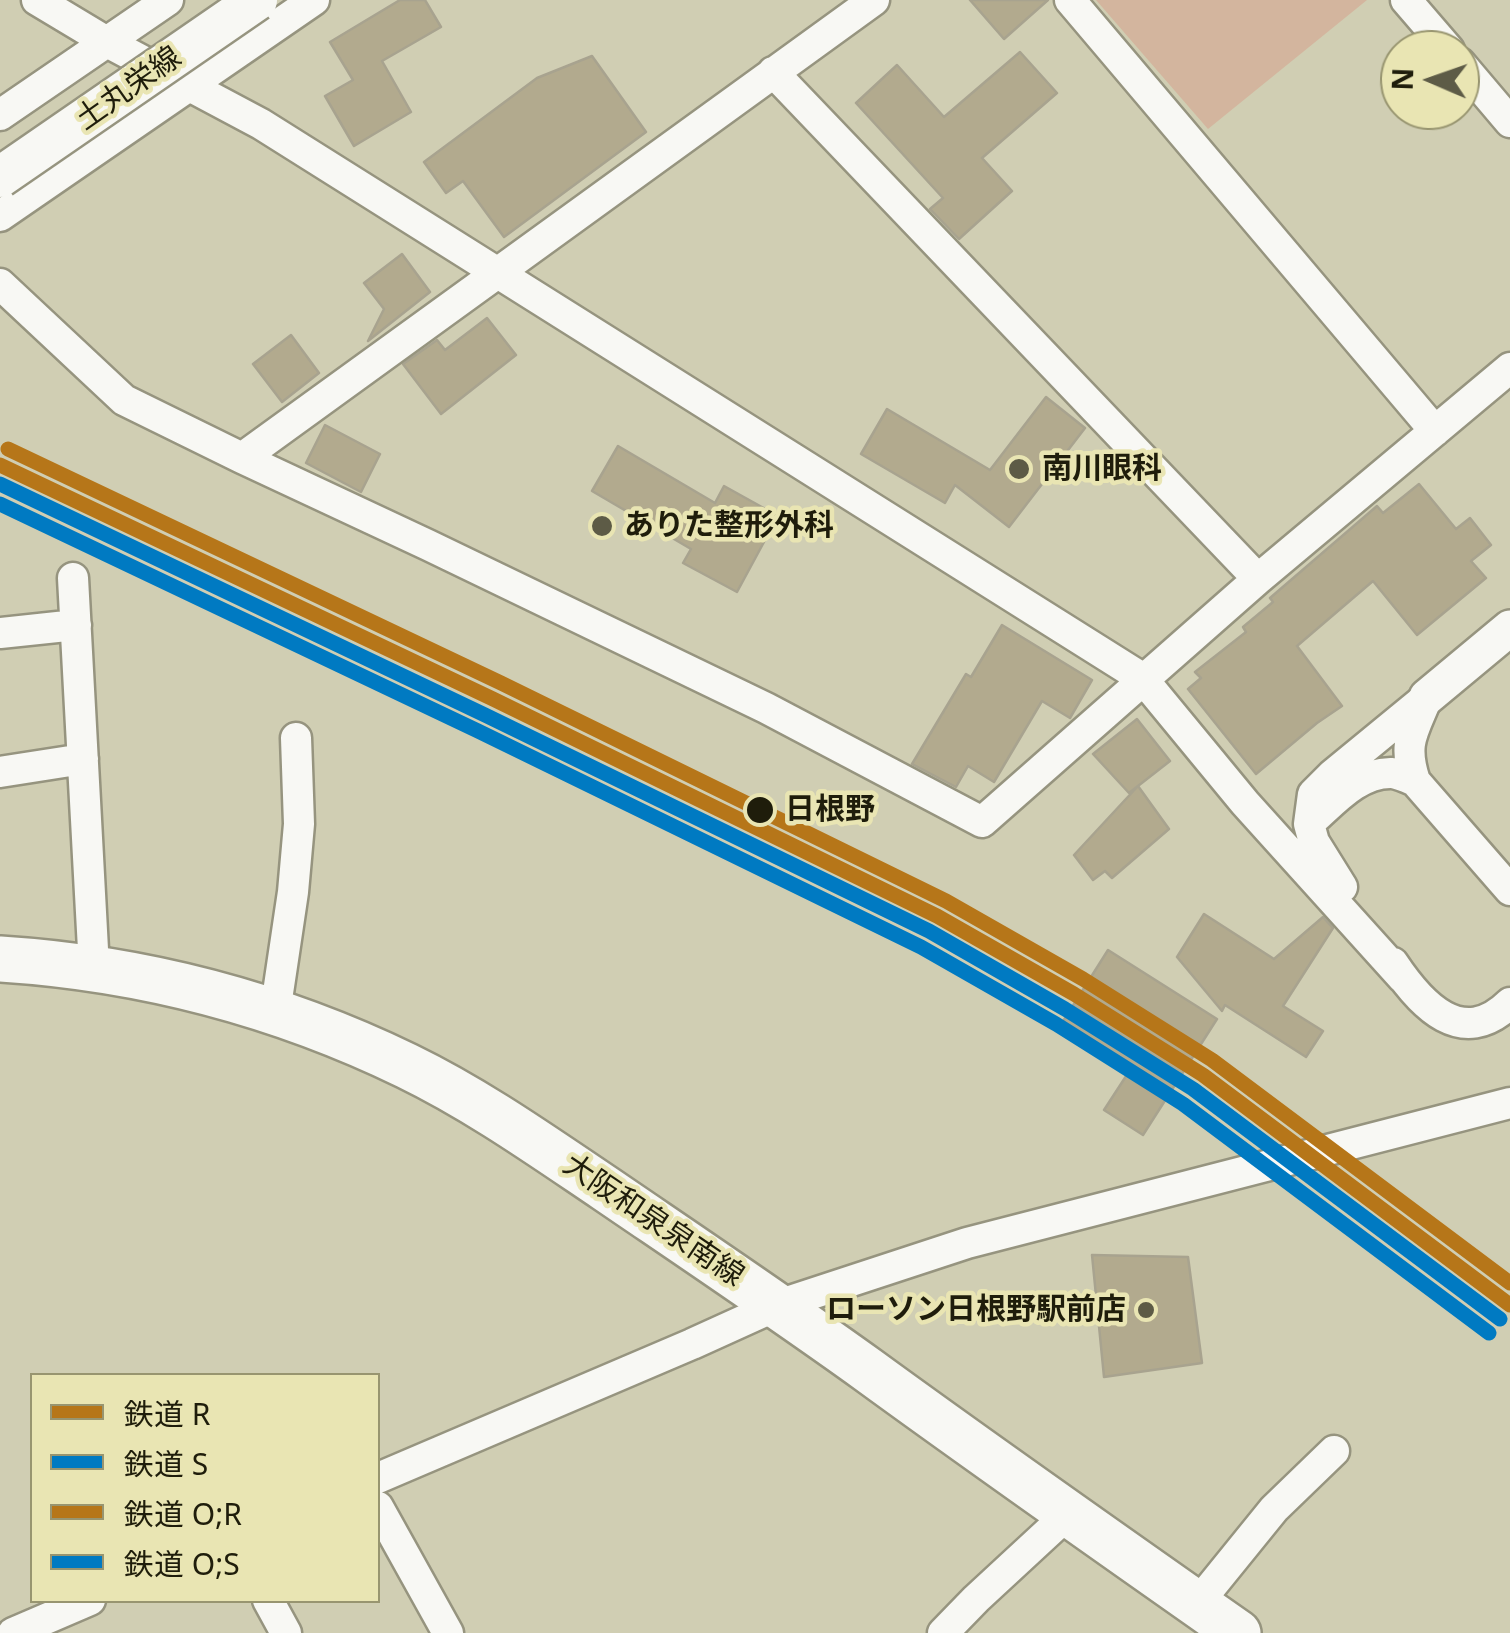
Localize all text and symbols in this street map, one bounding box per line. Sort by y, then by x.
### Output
north arrow [1380,30,1480,130]
street label: 土丸栄線 [70,40,188,138]
text: N [1383,67,1421,91]
place label: 南川眼科 [1042,451,1162,487]
marker: 南川眼科 [1006,456,1032,482]
place label: ありた整形外科 [624,508,834,544]
marker: ありた整形外科 [589,513,615,539]
place label: 日根野 [785,792,875,828]
marker: 日根野 [744,794,776,826]
street label: 大阪和泉泉南線 [556,1147,750,1295]
place label: ローソン日根野駅前店 [826,1292,1126,1328]
marker: ローソン日根野駅前店 [1135,1299,1157,1321]
legend [30,1373,380,1603]
text: 鉄道 R [124,1393,210,1434]
text: 鉄道 S [124,1443,208,1484]
text: 鉄道 O;R [124,1493,242,1534]
text: 鉄道 O;S [124,1543,240,1584]

